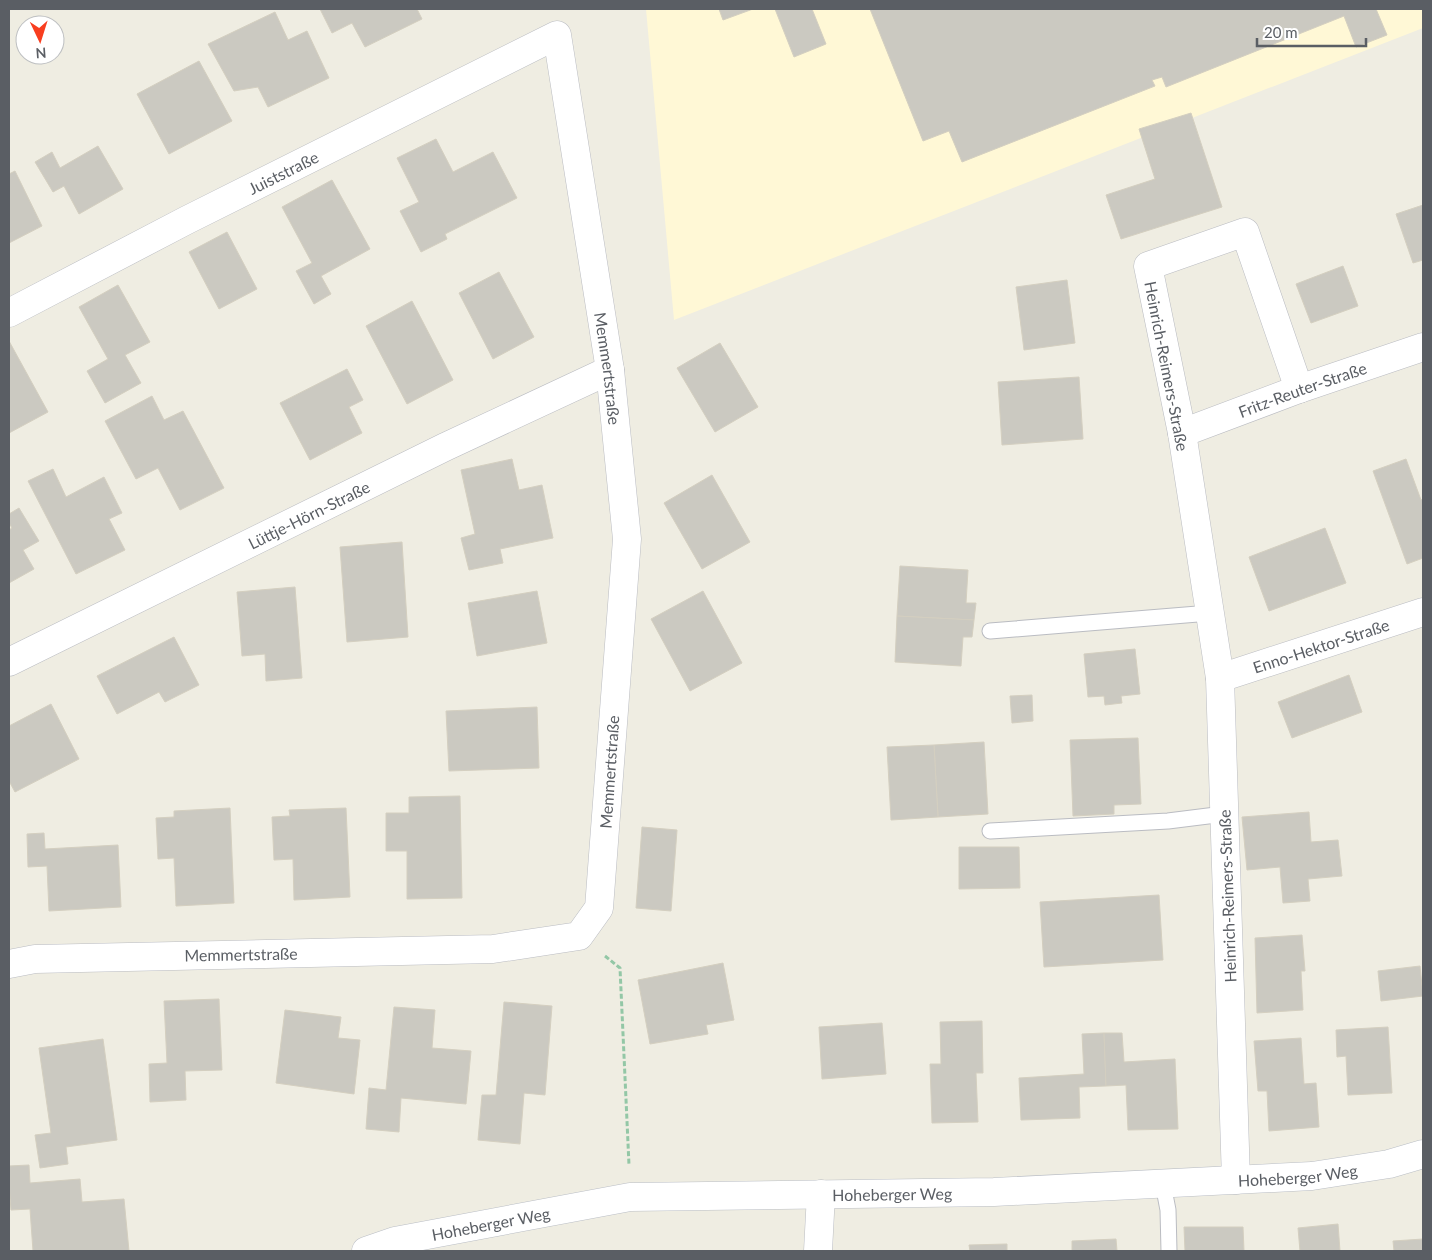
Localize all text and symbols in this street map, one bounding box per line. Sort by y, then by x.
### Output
north arrow [15,15,65,65]
scale bar [1257,15,1366,47]
text: 20 m [1264,23,1298,41]
text: N [35,45,47,62]
street label: Juiststraße [245,147,321,198]
street label: Heinrich-Reimers-Straße [1141,279,1193,453]
street label: Memmertstraße [591,311,625,426]
street label: Fritz-Reuter-Straße [1235,357,1369,421]
street label: Lüttje-Hörn-Straße [245,476,372,552]
street label: Enno-Hektor-Straße [1250,614,1391,676]
street label: Memmertstraße [596,715,622,829]
street label: Heinrich-Reimers-Straße [1214,809,1240,983]
street label: Memmertstraße [184,944,298,964]
street label: Hoheberger Weg [1237,1160,1359,1189]
street label: Hoheberger Weg [832,1183,952,1204]
street label: Hoheberger Weg [430,1203,551,1243]

